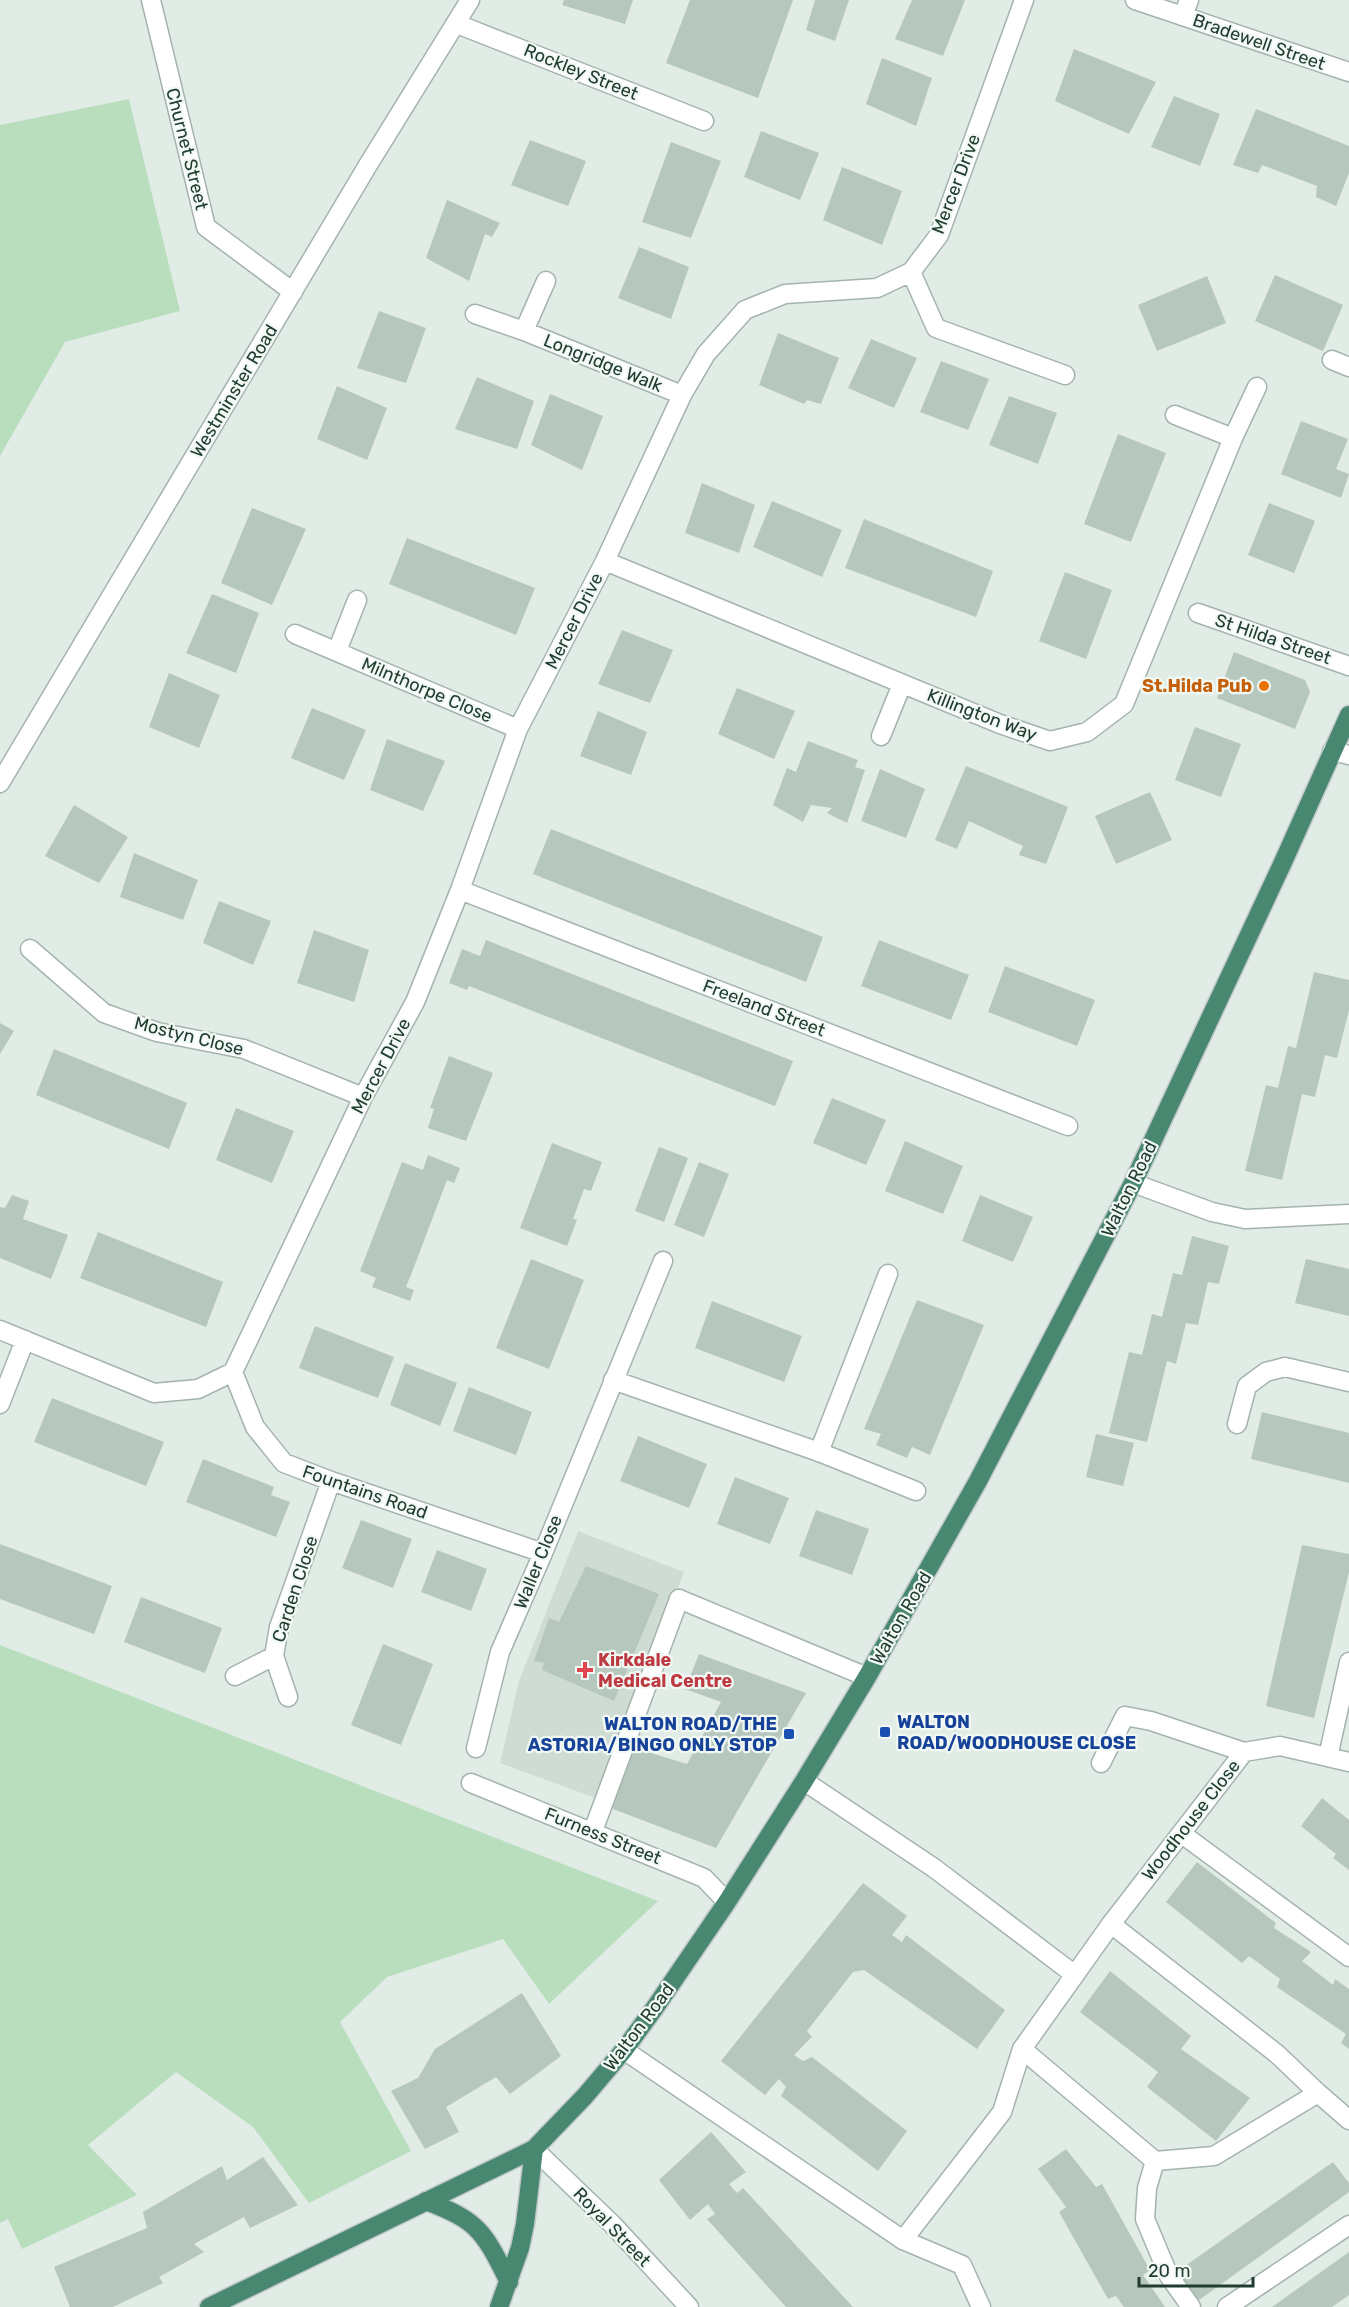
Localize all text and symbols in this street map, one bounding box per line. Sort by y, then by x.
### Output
street label: Bradewell Street [1190,9,1328,75]
street label: Rockley Street [521,39,641,105]
street label: Churnet Street [161,86,213,212]
street label: Mercer Drive [927,131,985,237]
street label: Westminster Road [186,320,282,462]
street label: Longridge Walk [540,329,666,397]
street label: Mercer Drive [540,569,608,673]
street label: St Hilda Street [1212,609,1334,669]
street label: Milnthorpe Close [358,652,496,728]
place label: St.Hilda Pub [1142,675,1252,697]
marker: St.Hilda Pub [1257,679,1271,693]
street label: Killington Way [924,684,1040,746]
street label: Freeland Street [700,975,828,1041]
street label: Mostyn Close [132,1012,246,1060]
street label: Mercer Drive [347,1014,415,1118]
street label: Walton Road [1096,1138,1162,1240]
street label: Fountains Road [300,1460,430,1524]
street label: Waller Close [509,1512,567,1612]
street label: Carden Close [267,1533,323,1645]
street label: Walton Road [866,1568,936,1668]
place label: Kirkdale Medical Centre [598,1649,733,1692]
marker: Kirkdale Medical Centre [576,1661,594,1679]
place label: WALTON ROAD/WOODHOUSE CLOSE [897,1711,1136,1754]
place label: WALTON ROAD/THE ASTORIA/BINGO ONLY STOP [528,1713,777,1756]
marker: WALTON ROAD/WOODHOUSE CLOSE [878,1725,892,1739]
marker: WALTON ROAD/THE ASTORIA/BINGO ONLY STOP [782,1727,796,1741]
street label: Woodhouse Close [1137,1755,1245,1885]
street label: Furness Street [541,1803,665,1869]
street label: Walton Road [599,1979,679,2075]
street label: Royal Street [569,2183,655,2271]
scale bar [1139,2250,1253,2288]
text: 20 m [1148,2260,1190,2282]

